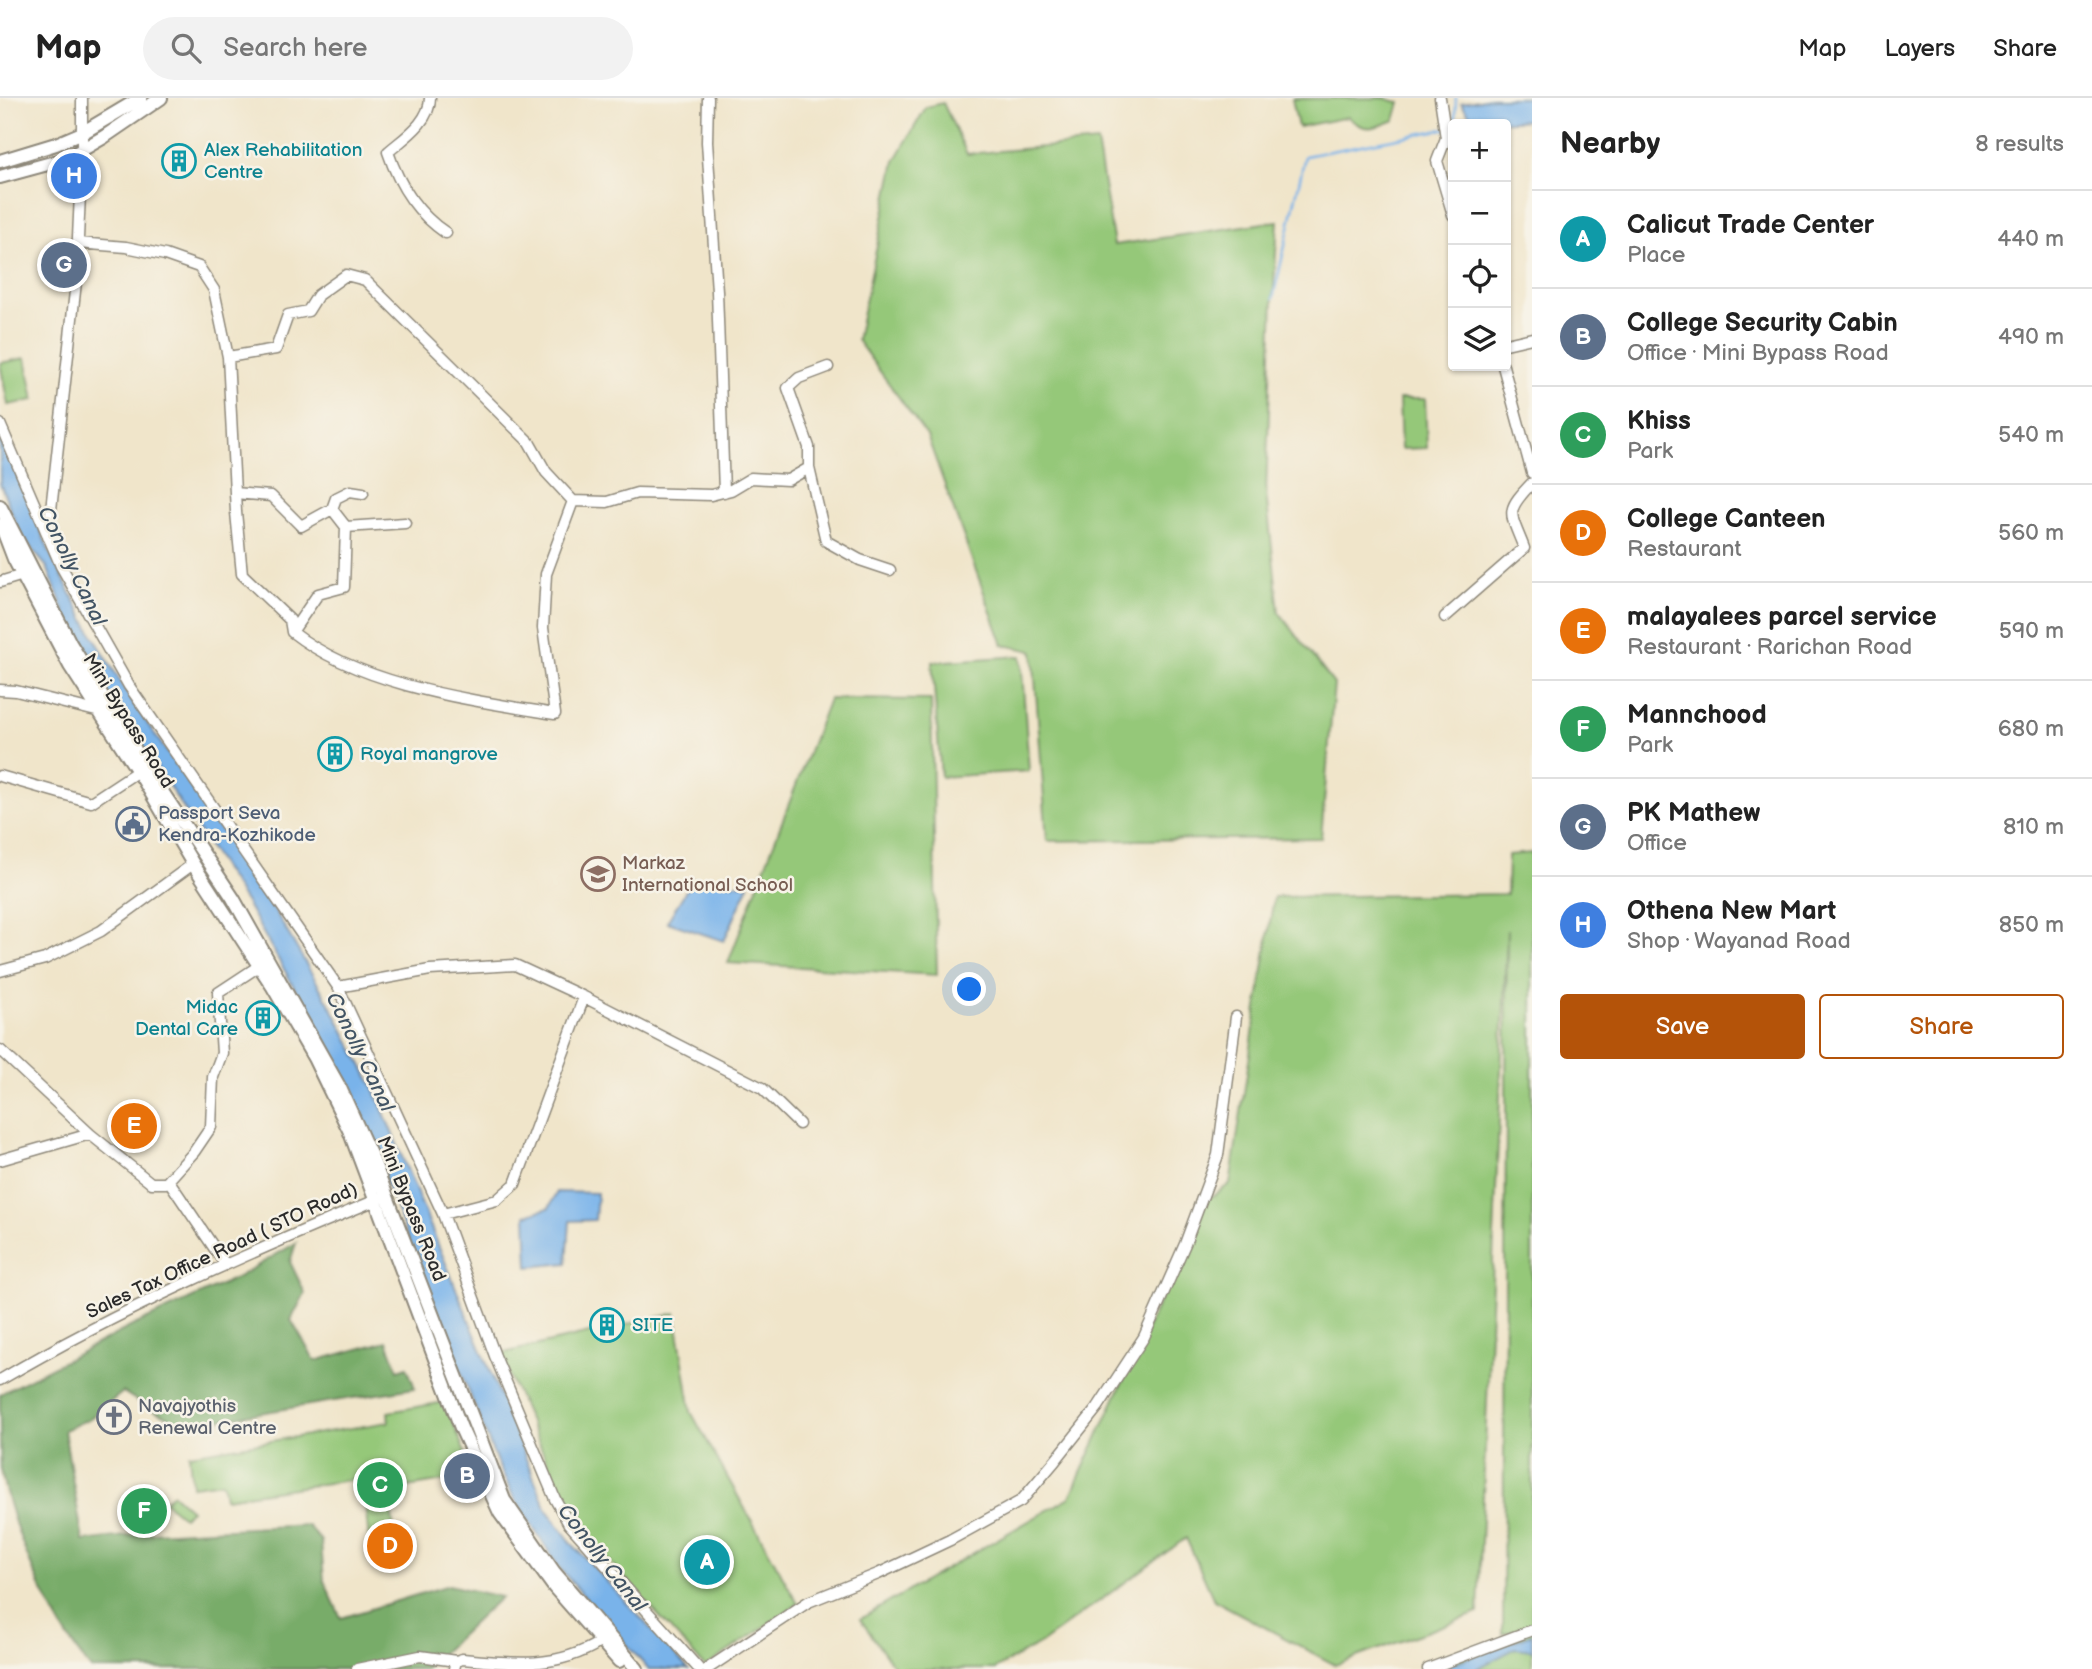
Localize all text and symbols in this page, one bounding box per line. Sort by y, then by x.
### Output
search box [143,17,633,80]
text: Map [35,28,101,68]
icon: search [167,29,205,67]
text: Search here [223,33,367,64]
text: Map [1798,34,1846,63]
text: Layers [1884,34,1955,63]
text: Share [1993,34,2057,63]
map controls [1448,119,1511,371]
button: + [1448,119,1511,182]
text: Nearby [1560,126,1660,162]
text: 8 results [1975,130,2064,158]
place label: Alex Rehabilitation Centre [204,139,362,184]
building icon: Alex Rehabilitation Centre [160,142,198,180]
pin: H [51,150,97,202]
button: − [1448,182,1511,245]
text: Calicut Trade Center [1627,210,1874,241]
text: A [1576,225,1590,253]
text: 440 m [1997,225,2064,253]
pin: G [41,239,87,291]
text: Place [1627,241,1685,269]
button: locate [1448,245,1511,308]
button: layers [1448,308,1511,371]
text: College Security Cabin [1627,308,1898,339]
text: B [1575,323,1591,351]
text: 490 m [1998,323,2064,351]
text: Office · Mini Bypass Road [1627,339,1889,367]
text: Khiss [1627,406,1691,437]
text: C [1575,421,1591,449]
text: 540 m [1998,421,2064,449]
text: Park [1627,437,1673,465]
water label: Conolly Canal [32,502,112,631]
text: College Canteen [1627,504,1826,535]
text: D [1575,519,1591,547]
text: 560 m [1998,519,2064,547]
text: Restaurant [1627,535,1741,563]
text: malayalees parcel service [1627,602,1937,633]
text: E [1576,617,1590,645]
text: 590 m [1999,617,2064,645]
text: Restaurant · Rarichan Road [1627,633,1912,661]
street label: Mini Bypass Road [77,649,179,793]
text: Mannchood [1627,700,1767,731]
text: F [1576,715,1590,743]
text: 680 m [1998,715,2064,743]
text: Park [1627,731,1673,759]
building icon: Royal mangrove [316,735,354,773]
place label: Royal mangrove [360,743,498,766]
text: PK Mathew [1627,798,1760,829]
place label: Passport Seva Kendra-Kozhikode [158,802,316,847]
public building icon: Passport Seva Kendra-Kozhikode [114,805,152,843]
text: G [1575,813,1591,841]
text: 810 m [2003,813,2064,841]
text: Office [1627,829,1687,857]
place label: Markaz International School [622,852,793,897]
school or university icon: Markaz International School [579,855,617,893]
text: Othena New Mart [1627,896,1836,927]
text: H [1574,911,1592,939]
text: 850 m [1999,911,2064,939]
text: Shop · Wayanad Road [1627,927,1851,955]
your location [952,972,986,1006]
water label: Conolly Canal [320,988,400,1117]
button: Save [1560,994,1805,1059]
button: Share [1819,994,2064,1059]
place label: Midac Dental Care [135,996,238,1041]
building icon: Midac Dental Care [244,999,282,1037]
pin: E [111,1100,157,1152]
street label: Mini Bypass Road [371,1133,451,1285]
street label: Sales Tax Office Road ( STO Road) [83,1178,361,1324]
building icon: SITE [588,1306,626,1344]
place label: SITE [632,1314,673,1337]
place label: Navajyothis Renewal Centre [138,1395,277,1440]
church icon: Navajyothis Renewal Centre [95,1398,133,1436]
pin: B [444,1450,490,1502]
pin: C [357,1459,403,1511]
pin: F [121,1485,167,1537]
water label: Conolly Canal [552,1499,653,1618]
pin: D [367,1520,413,1572]
pin: A [684,1536,730,1588]

